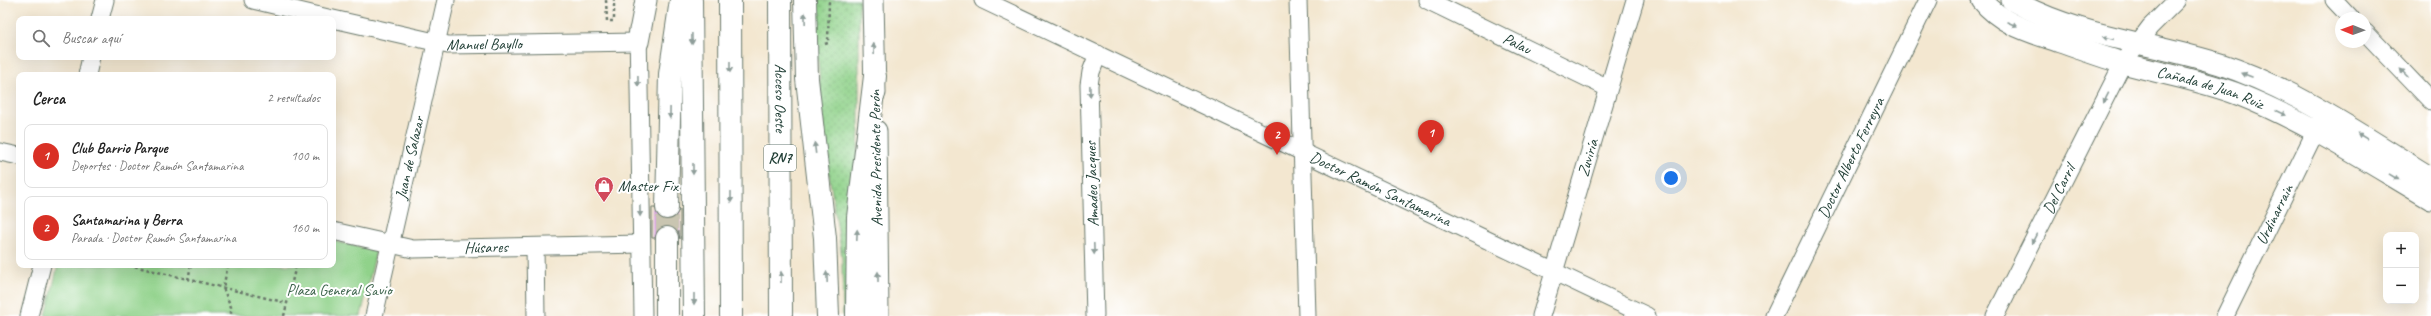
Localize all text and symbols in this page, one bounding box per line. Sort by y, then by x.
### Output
one-way arrow [802,11,808,24]
north arrow [2335,12,2371,48]
search box [16,16,336,60]
one-way arrow [2006,21,2017,27]
icon: search [30,27,52,49]
street label: Palau [1500,28,1535,59]
text: Buscar aquí [62,29,121,48]
one-way arrow [689,33,695,46]
street label: Manuel Bayllo [446,34,524,55]
one-way arrow [2102,34,2115,40]
one-way arrow [871,42,877,55]
one-way arrow [727,61,733,74]
street label: Cañada de Juan Ruiz [2155,62,2268,115]
street label: Acceso Oeste [770,64,790,134]
one-way arrow [2399,68,2409,78]
one-way arrow [2241,71,2253,77]
one-way arrow [635,75,641,88]
one-way arrow [1086,85,1093,97]
text: Cerca [32,88,65,109]
street label: Avenida Presidente Perón [865,89,887,226]
text: 2 resultados [267,90,320,106]
one-way arrow [2102,92,2109,103]
street label: Doctor Alberto Ferreyra [1813,93,1889,222]
one-way arrow [666,107,673,119]
one-way arrow [2275,110,2286,116]
street label: Juan de Salazar [391,113,429,202]
pin: 1 [1418,120,1444,153]
pin: 2 [1264,122,1290,155]
one-way arrow [2356,132,2368,139]
street label: Zuviría [1573,136,1603,179]
text: Club Barrio Parque [71,139,168,158]
street label: Amadeo Jacques [1080,139,1103,227]
one-way arrow [812,142,818,154]
road number: RN7 [764,145,796,171]
street label: Doctor Ramón Santamarina [1307,147,1455,232]
text: 1 [43,148,49,164]
text: 100 m [291,148,319,164]
text: Deportes · Doctor Ramón Santamarina [71,158,243,174]
street label: Del Carril [2038,158,2081,217]
one-way arrow [690,163,696,176]
your location [1661,168,1681,188]
one-way arrow [2388,173,2400,180]
shop icon: Master Fix [593,175,615,203]
place label: Master Fix [618,176,679,196]
street label: Urdinarrain [2251,180,2298,248]
one-way arrow [728,191,734,204]
one-way arrow [637,205,643,218]
text: Santamarina y Berra [71,211,182,230]
text: 2 [43,220,49,236]
text: 160 m [291,220,319,236]
one-way arrow [854,228,860,241]
text: Parada · Doctor Ramón Santamarina [71,230,236,246]
map controls [2383,232,2419,304]
button: + [2383,232,2419,268]
one-way arrow [2031,233,2037,244]
street label: Húsares [464,237,510,258]
one-way arrow [1090,243,1097,255]
button: − [2383,268,2419,304]
one-way arrow [778,270,784,283]
one-way arrow [824,270,830,283]
one-way arrow [875,270,881,283]
park label: Plaza General Savio [286,280,394,300]
one-way arrow [691,293,697,306]

